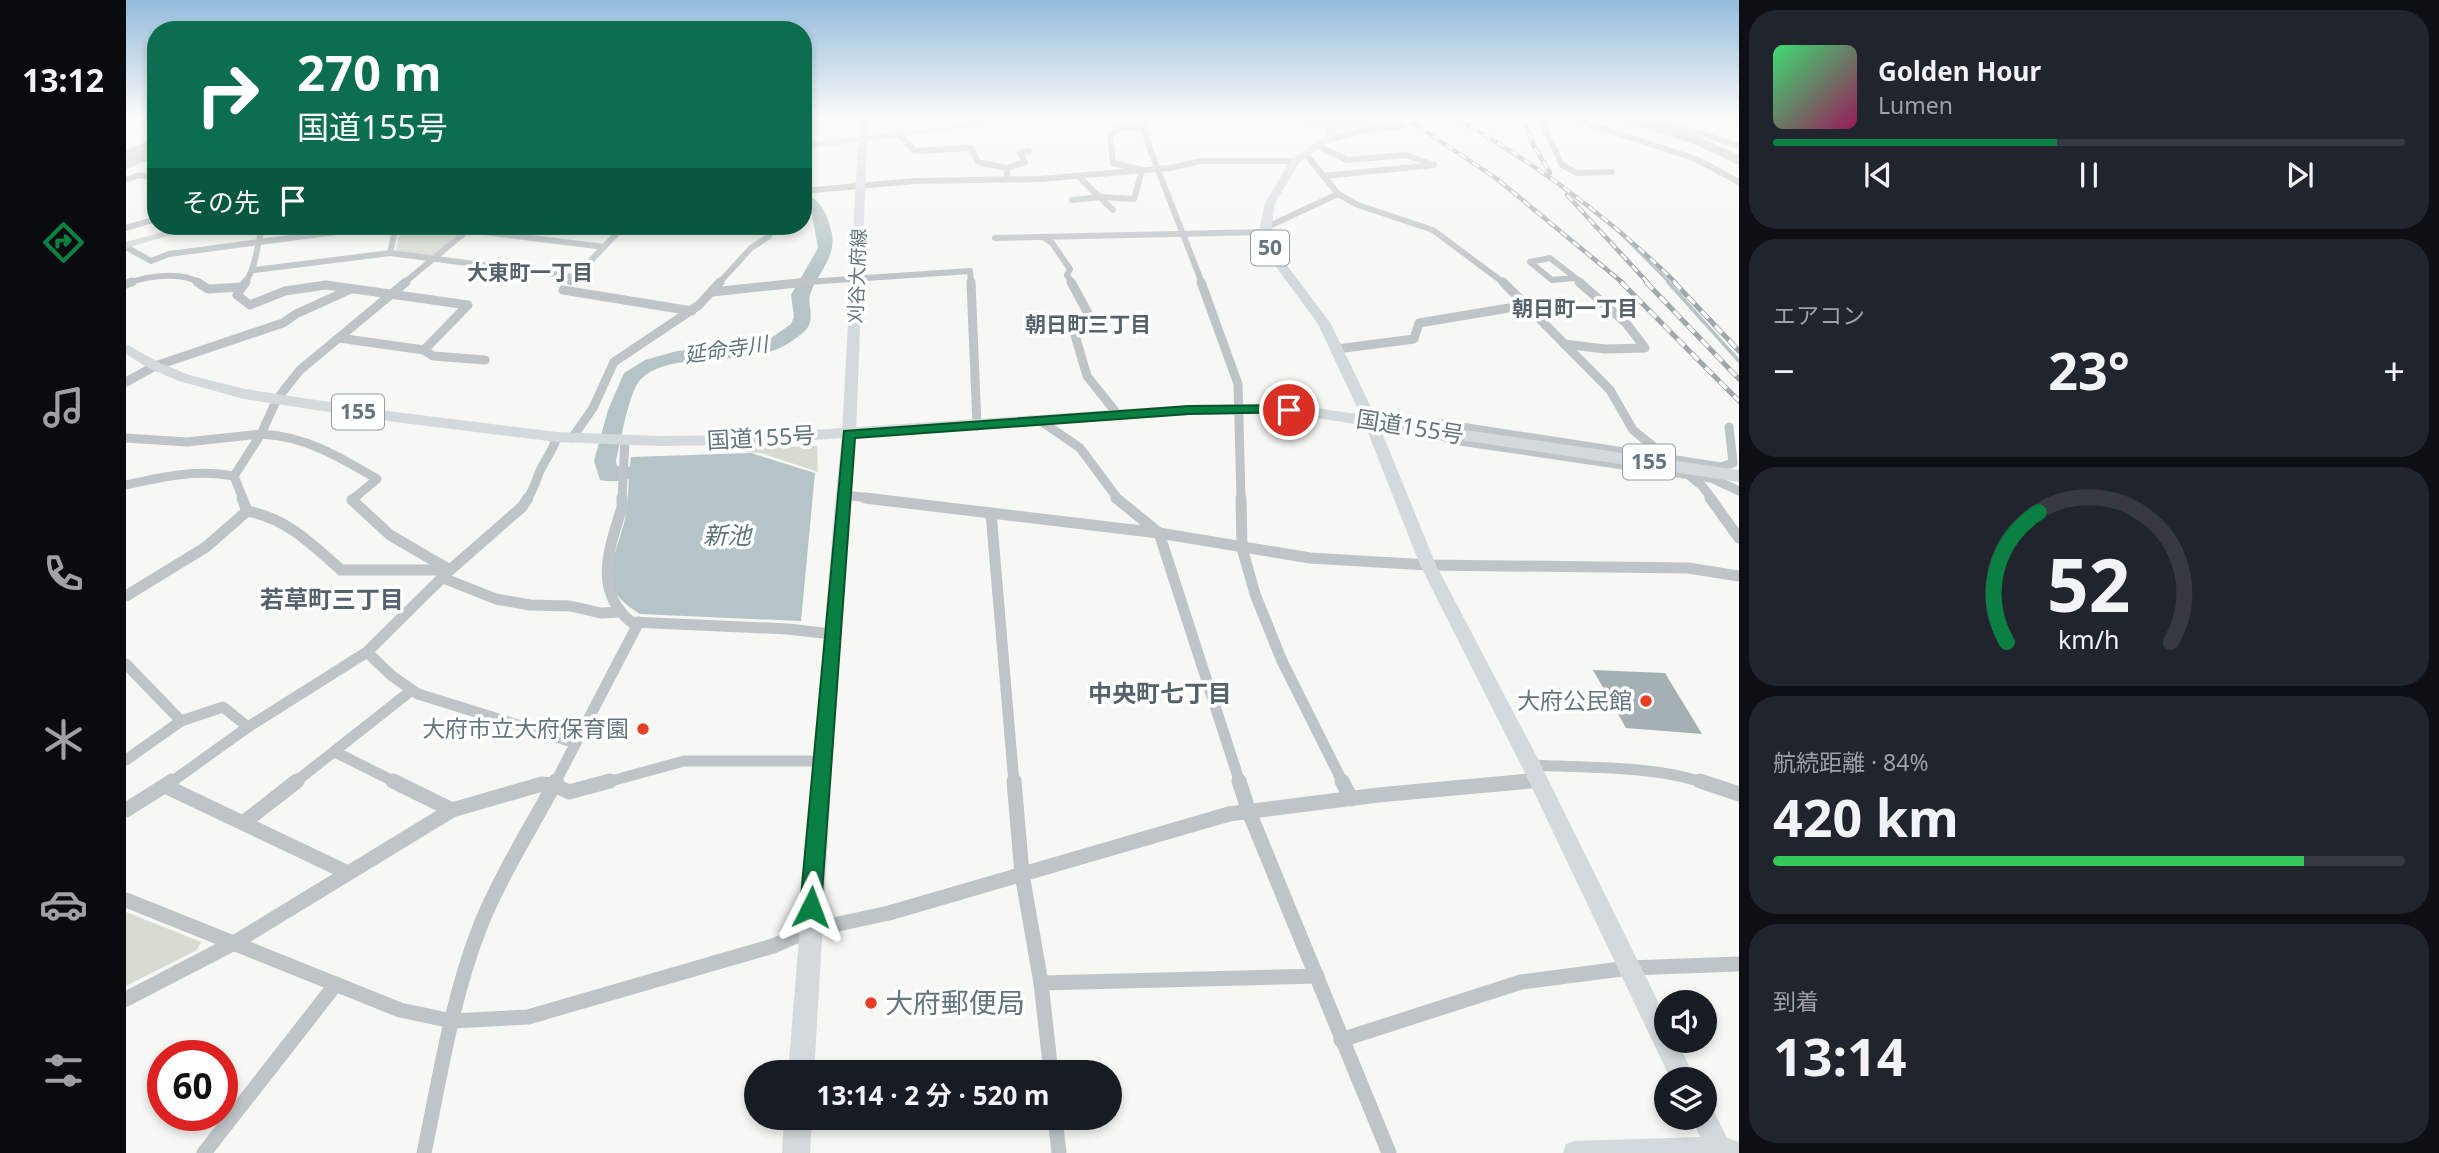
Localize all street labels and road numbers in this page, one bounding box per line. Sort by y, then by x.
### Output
street label: 刈谷大府線 [842,228,872,324]
road number: 50 [1251,230,1289,266]
road number: 155 [332,394,384,430]
street label: 国道155号 [1354,402,1466,450]
street label: 国道155号 [706,418,816,456]
road number: 155 [1623,444,1675,480]

